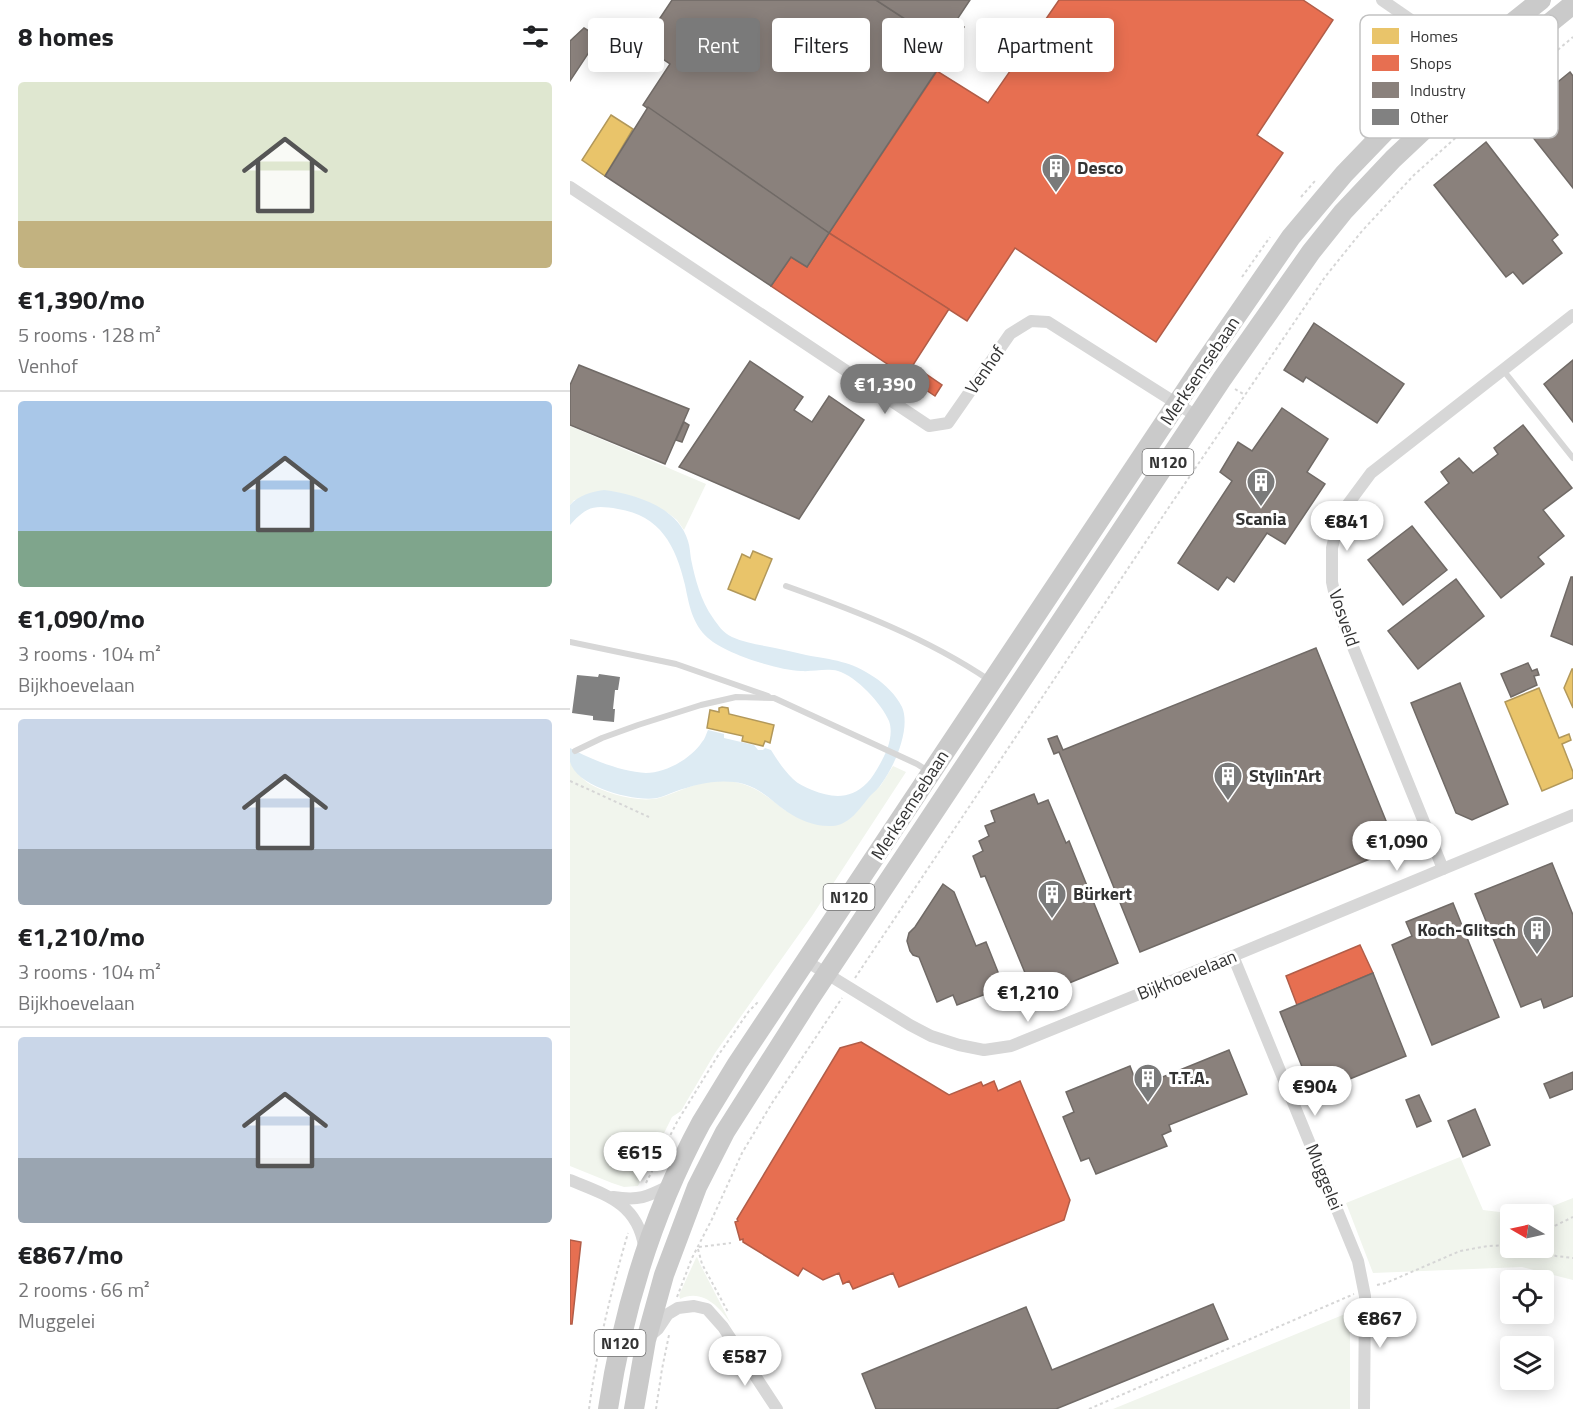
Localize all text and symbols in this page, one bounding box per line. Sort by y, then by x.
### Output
legend [1360,15,1558,138]
text: 8 homes [18,17,114,56]
chip: Buy [588,18,664,72]
chip: Rent [676,18,760,72]
chip: Filters [772,18,870,72]
chip: New [882,18,964,72]
chip: Apartment [976,18,1114,72]
icon: filters [519,20,552,53]
text: Homes [1410,24,1458,48]
text: Shops [1410,51,1452,75]
text: Industry [1410,78,1466,102]
text: Other [1410,105,1449,129]
icon: home [231,121,339,229]
building icon: Desco [1040,152,1072,194]
place label: Desco [1077,154,1124,181]
text: €1,390/mo [18,280,145,319]
street label: Merksemsebaan [1153,311,1246,431]
text: 5 rooms · 128 m² [18,319,161,350]
street label: Venhof [958,340,1011,399]
text: Venhof [18,350,78,381]
pin: €1,390 [836,364,934,415]
text: €1,390 [854,368,916,399]
icon: home [231,440,339,548]
road number: N120 [1142,449,1194,475]
building icon: Scania [1245,466,1277,508]
pin: €841 [1311,501,1383,552]
place label: Scania [1236,505,1286,532]
text: €841 [1325,505,1369,536]
street label: Vosveld [1322,586,1367,650]
text: €1,090/mo [18,599,145,638]
text: 3 rooms · 104 m² [18,638,161,669]
text: Bijkhoevelaan [18,669,135,700]
street label: Merksemsebaan [864,744,955,865]
icon: home [231,758,339,866]
building icon: Stylin'Art [1212,760,1244,802]
place label: Stylin'Art [1249,762,1322,789]
pin: €1,090 [1348,821,1446,872]
text: €1,090 [1366,825,1428,856]
building icon: Bürkert [1036,878,1068,920]
place label: Bürkert [1073,880,1133,907]
road number: N120 [824,884,874,910]
building icon: Koch-Glitsch [1521,914,1553,956]
place label: Koch-Glitsch [1417,916,1516,943]
text: €1,210/mo [18,917,145,956]
street label: Bijkhoevelaan [1133,942,1241,1007]
text: 3 rooms · 104 m² [18,956,161,987]
pin: €1,210 [979,972,1077,1023]
text: €1,210 [997,976,1059,1007]
text: Bijkhoevelaan [18,987,135,1018]
building icon: T.T.A. [1132,1062,1164,1104]
place label: T.T.A. [1169,1064,1210,1091]
pin: €904 [1279,1066,1351,1117]
text: €904 [1293,1070,1337,1101]
icon: home [231,1076,339,1184]
pin: €615 [604,1132,676,1183]
text: €615 [618,1136,662,1167]
street label: Muggelei [1299,1140,1350,1214]
north arrow [1500,1204,1554,1258]
map controls [1500,1204,1554,1390]
text: €867/mo [18,1235,123,1274]
button: locate [1500,1270,1554,1324]
text: 2 rooms · 66 m² [18,1274,150,1305]
pin: €867 [1344,1298,1416,1349]
text: €867 [1358,1302,1402,1333]
text: Muggelei [18,1305,95,1336]
road number: N120 [595,1330,646,1356]
pin: €587 [709,1336,781,1387]
button: layers [1500,1336,1554,1390]
text: €587 [723,1340,767,1371]

